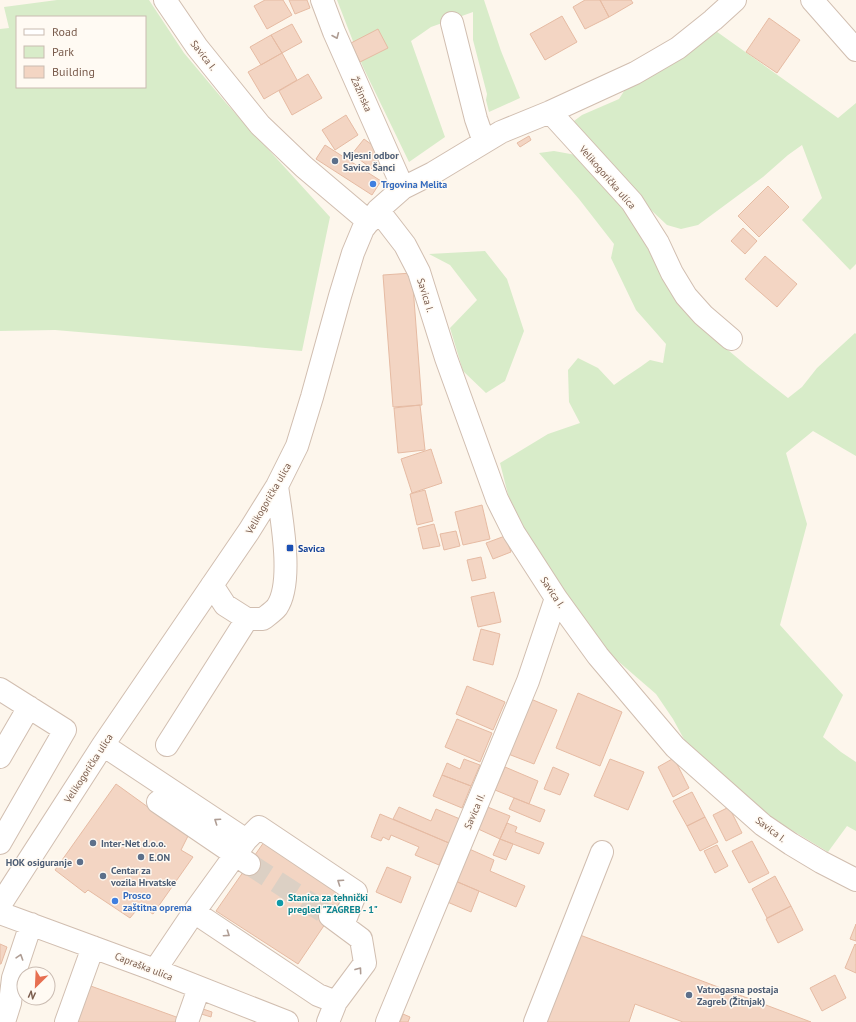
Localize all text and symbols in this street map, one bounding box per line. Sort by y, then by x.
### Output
legend [16,16,146,88]
text: Road [52,24,77,39]
one-way arrow [331,32,339,40]
street label: Savica I. [188,38,219,73]
text: Park [52,44,74,59]
text: Building [52,64,95,79]
street label: Žažinska [348,75,375,114]
street label: Velikogorička ulica [576,142,639,212]
place label: Mjesni odbor Savica Šanci [343,149,399,174]
marker: Mjesni odbor Savica Šanci [330,156,340,166]
place label: Trgovina Melita [381,178,447,191]
marker: Trgovina Melita [368,179,378,189]
street label: Savica I. [414,277,437,314]
street label: Velikogorička ulica [242,460,294,537]
place label: Savica [298,542,325,555]
marker: Savica [285,543,295,553]
street label: Savica I. [537,574,568,610]
street label: Velikogorička ulica [61,731,116,806]
street label: Savica II. [461,791,488,831]
street label: Savica I. [753,814,789,845]
one-way arrow [214,818,221,826]
place label: Inter-Net d.o.o. [101,837,166,850]
marker: Inter-Net d.o.o. [88,838,98,848]
place label: E.ON [149,851,170,864]
marker: E.ON [136,852,146,862]
place label: HOK osiguranje [6,856,72,869]
marker: HOK osiguranje [75,857,85,867]
place label: Centar za vozila Hrvatske [110,864,176,889]
marker: Centar za vozila Hrvatske [98,871,108,881]
one-way arrow [338,880,345,887]
place label: Prosco zaštitna oprema [123,889,192,914]
place label: Stanica za tehnički pregled "ZAGREB - 1" [288,891,378,916]
marker: Prosco zaštitna oprema [110,896,120,906]
marker: Stanica za tehnički pregled "ZAGREB - 1" [275,898,285,908]
one-way arrow [222,929,229,936]
street label: Capraška ulica [113,949,175,984]
one-way arrow [15,954,24,961]
north arrow [16,966,56,1006]
one-way arrow [354,968,361,975]
place label: Vatrogasna postaja Zagreb (Žitnjak) [696,983,778,1008]
text: N [26,987,38,1003]
marker: Vatrogasna postaja Zagreb (Žitnjak) [684,990,694,1000]

